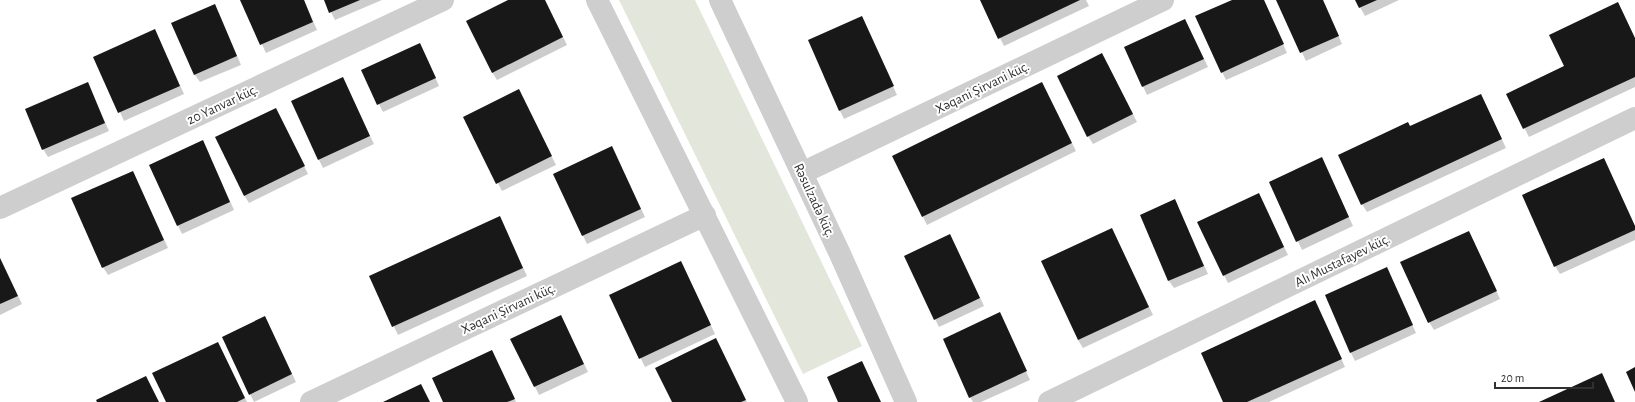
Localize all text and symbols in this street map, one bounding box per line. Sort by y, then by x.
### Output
street label: Xəqani Şirvani küç. [933,59,1031,117]
street label: 20 Yanvar küç. [185,82,260,127]
street label: Rəsulzadə küç. [791,161,837,239]
street label: Alı Mustafayev küç. [1293,232,1392,290]
street label: Xəqani Şirvani küç. [459,281,558,337]
scale bar [1495,364,1593,390]
text: 20 m [1501,372,1524,384]

